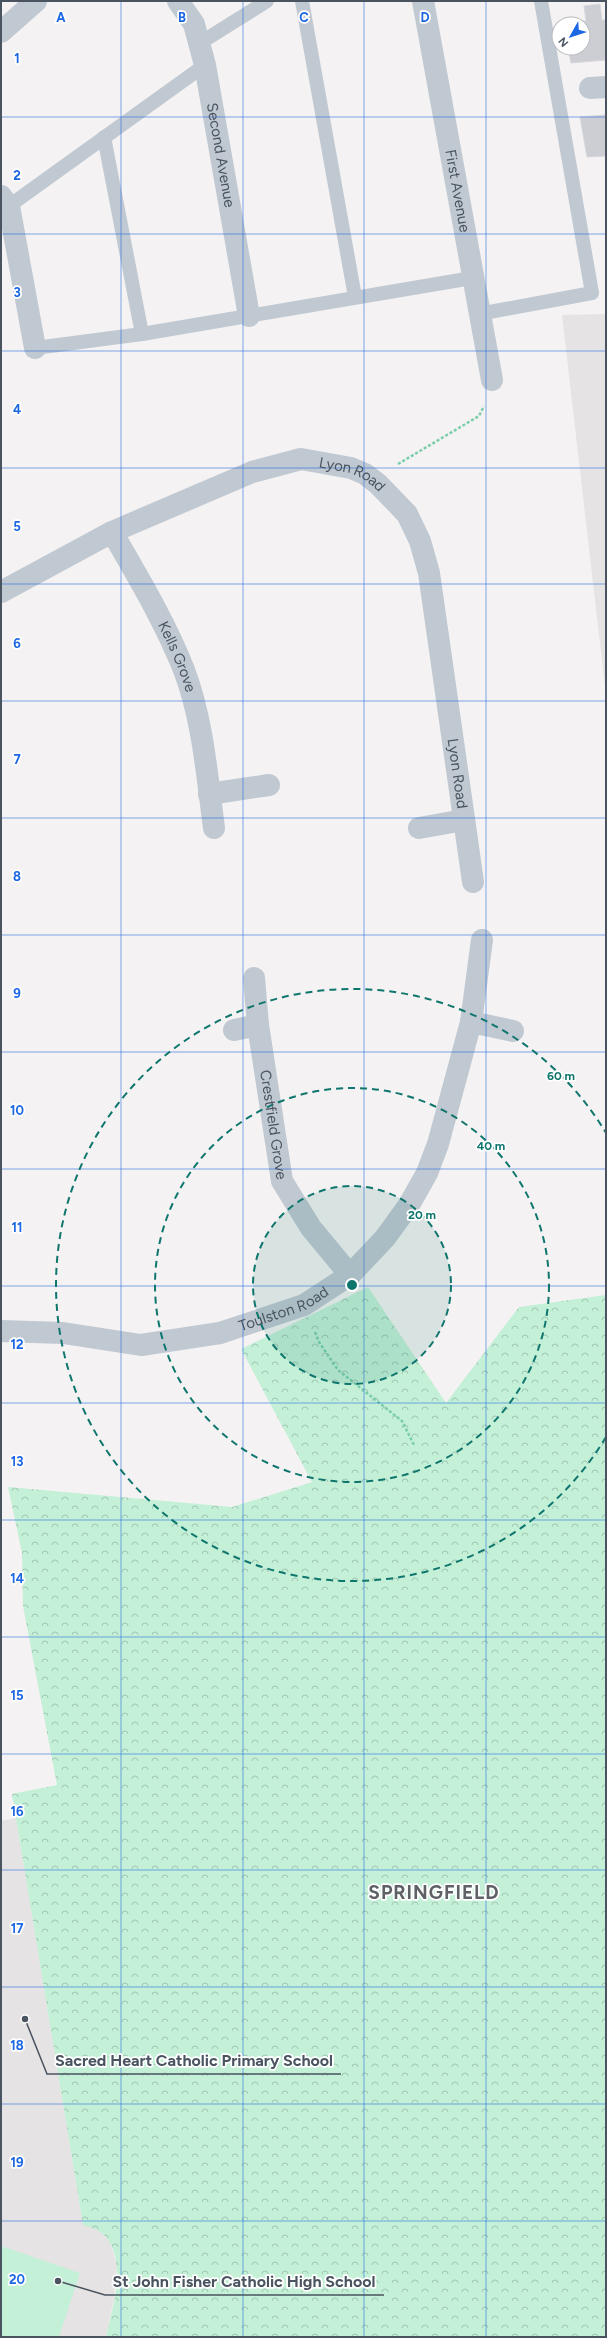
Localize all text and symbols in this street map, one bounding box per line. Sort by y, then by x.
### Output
text: A [56,10,66,25]
text: B [178,10,186,25]
text: C [299,10,309,25]
text: D [420,10,430,25]
north arrow [551,16,591,56]
text: N [556,35,571,49]
text: 1 [14,51,20,66]
street label: Second Avenue [203,101,239,209]
street label: First Avenue [441,148,474,234]
text: 2 [13,168,21,183]
text: 3 [13,285,21,300]
text: 4 [13,402,21,417]
street label: Lyon Road [318,453,389,495]
text: 5 [13,519,21,534]
street label: Kells Grove [154,618,200,694]
text: 6 [13,636,21,651]
street label: Lyon Road [444,737,471,810]
text: 7 [13,752,21,767]
text: 8 [13,869,21,884]
text: 9 [13,986,21,1001]
street label: Crestfield Grove [256,1069,291,1181]
text: 60 m [547,1069,575,1083]
text: 10 [10,1103,24,1118]
text: 40 m [477,1139,505,1153]
text: 20 m [408,1208,436,1222]
text: 11 [12,1220,22,1235]
centre of rings [345,1278,359,1292]
street label: Toulston Road [236,1282,332,1335]
text: 12 [10,1337,24,1352]
text: 13 [11,1454,23,1469]
text: 14 [10,1571,24,1586]
text: 15 [10,1688,24,1703]
text: 16 [10,1804,24,1819]
district label: SPRINGFIELD [368,1881,500,1904]
text: 17 [11,1921,23,1936]
text: 18 [10,2038,24,2053]
callout: Sacred Heart Catholic Primary School [47,2046,341,2074]
text: Sacred Heart Catholic Primary School [55,2051,333,2070]
text: 19 [10,2155,24,2170]
callout: St John Fisher Catholic High School [105,2267,384,2295]
text: 20 [9,2272,25,2287]
text: St John Fisher Catholic High School [113,2272,376,2291]

